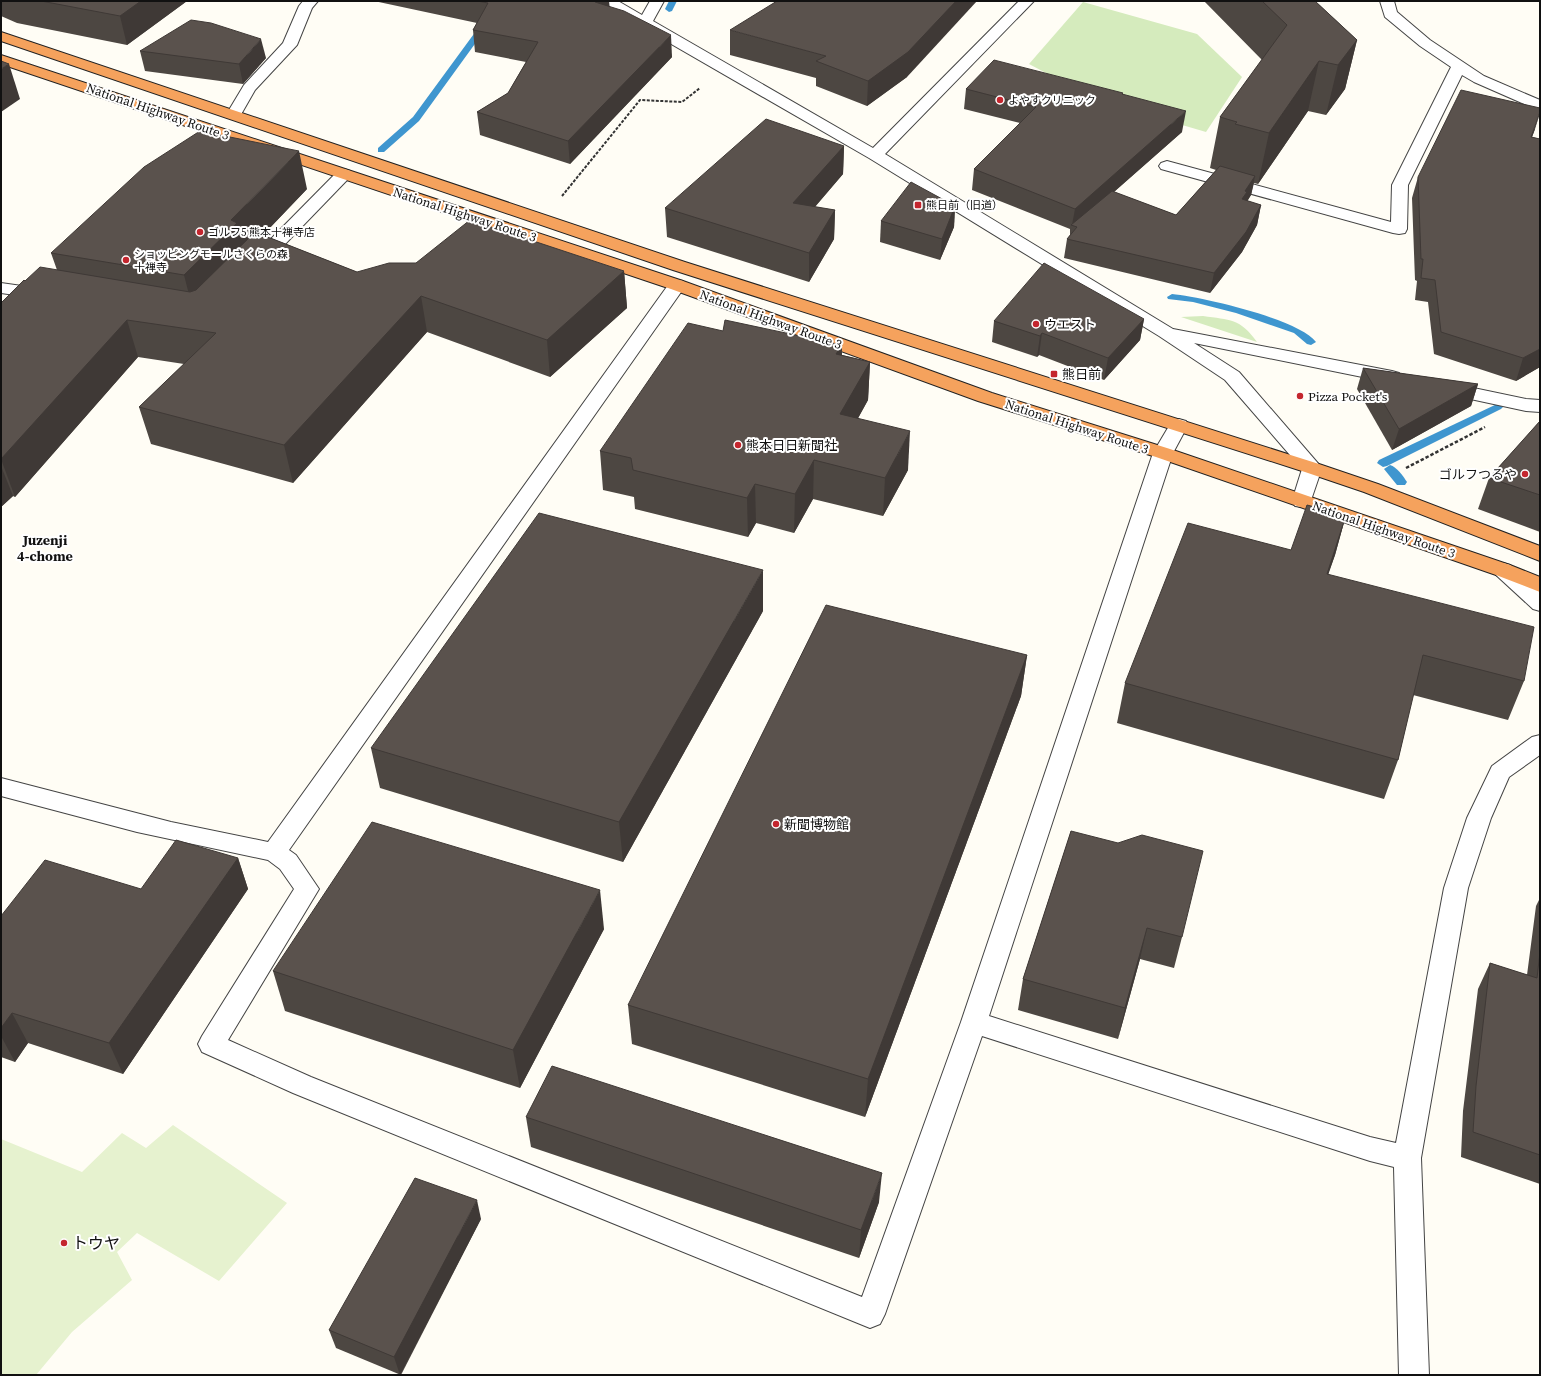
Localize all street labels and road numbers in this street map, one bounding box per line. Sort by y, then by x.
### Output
street label: National Highway Route 3 [84,79,232,144]
street label: National Highway Route 3 [391,183,539,246]
street label: National Highway Route 3 [697,286,844,353]
street label: National Highway Route 3 [1003,395,1151,458]
street label: National Highway Route 3 [1310,497,1458,562]

